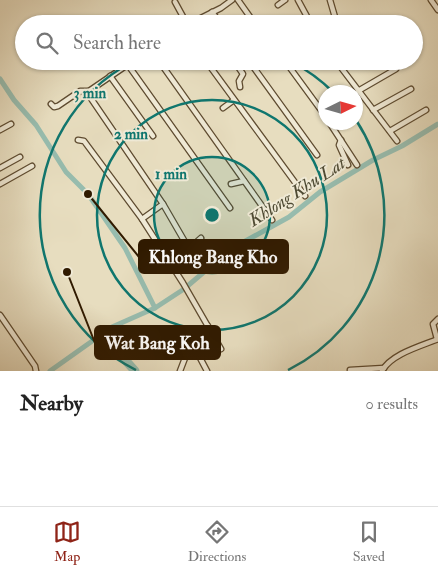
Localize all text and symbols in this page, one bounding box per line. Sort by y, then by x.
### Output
search box [15,15,423,70]
icon: search [33,29,61,57]
text: Search here [73,31,161,55]
text: 3 min [74,84,106,103]
north arrow [318,85,363,130]
text: 2 min [114,125,148,144]
water label: Khlong Khu Lat [243,152,351,233]
text: 1 min [155,165,187,184]
centre of rings [203,206,221,224]
callout: Khlong Bang Kho [139,240,288,273]
text: Khlong Bang Kho [149,246,278,269]
callout: Wat Bang Koh [95,326,220,359]
text: Wat Bang Koh [103,332,210,355]
text: Nearby [20,390,83,417]
text: 0 results [365,394,418,414]
tab: Map [53,518,81,565]
tab: Directions [188,518,246,565]
tab: Saved [353,518,385,565]

